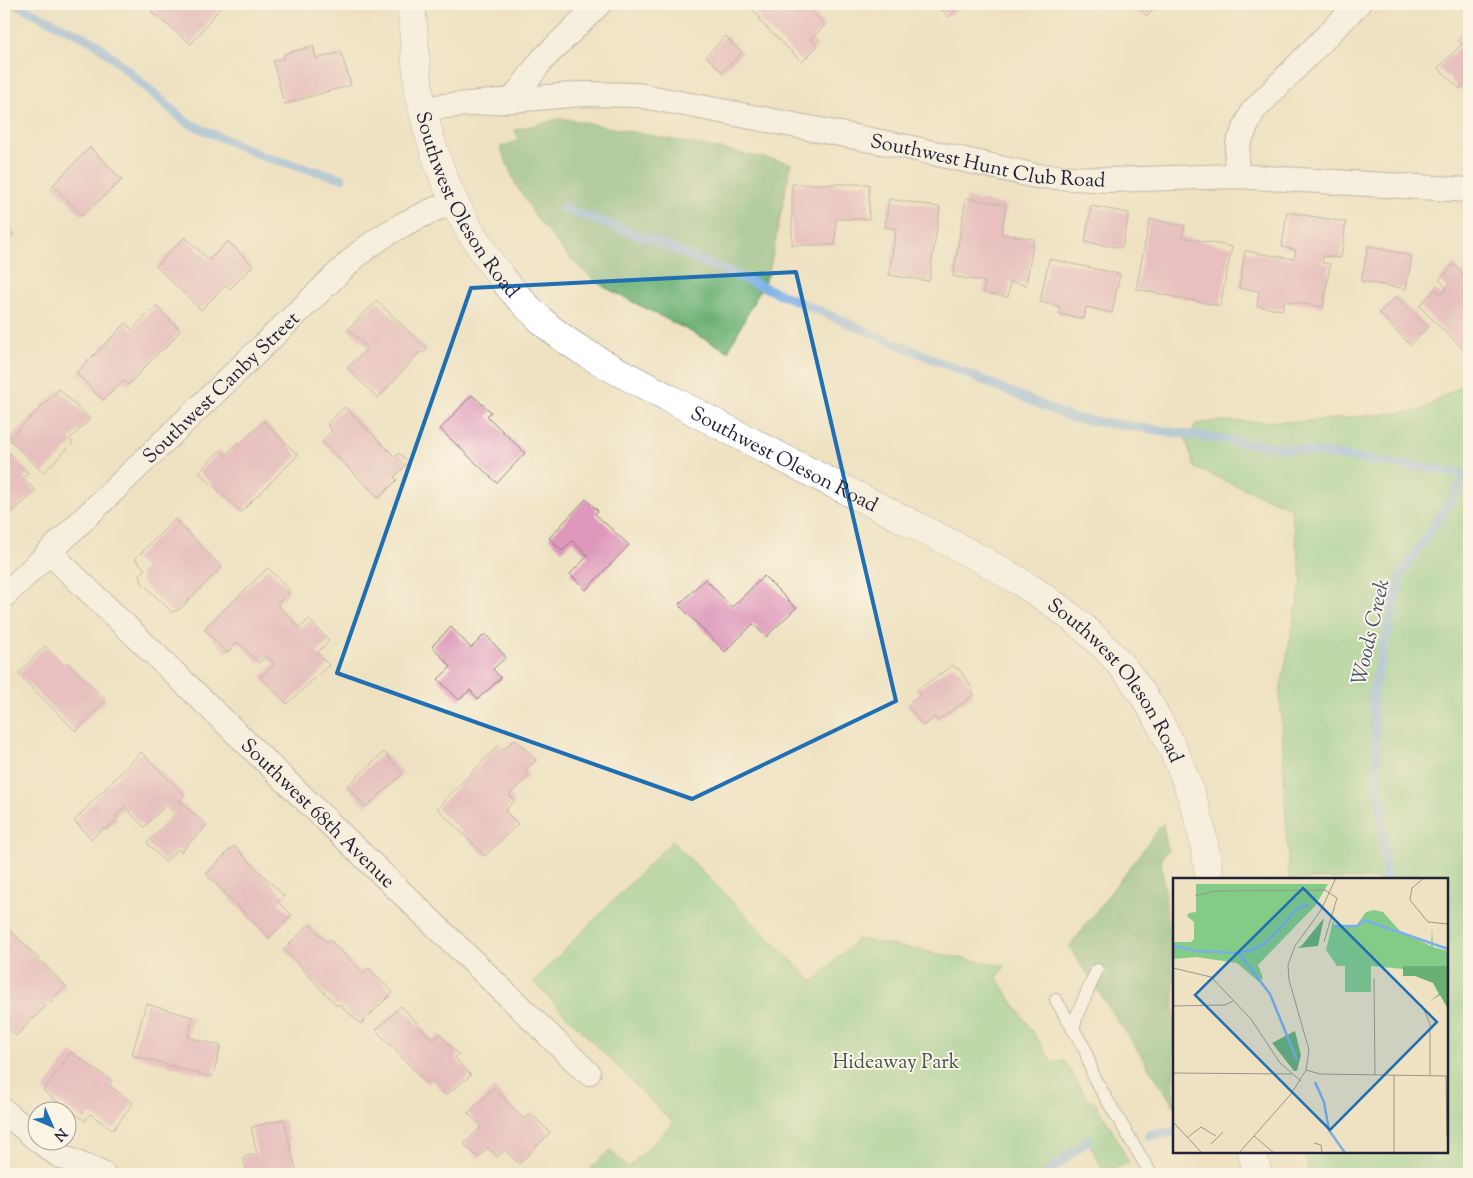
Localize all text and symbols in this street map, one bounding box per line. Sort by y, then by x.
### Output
street label: Southwest Oleson Road [407,109,525,306]
street label: Southwest Hunt Club Road [868,128,1106,197]
street label: Southwest Canby Street [137,306,307,472]
street label: Southwest Oleson Road [684,400,882,521]
water label: Woods Creek [1345,576,1399,688]
street label: Southwest Oleson Road [1040,592,1189,768]
street label: Southwest 68th Avenue [233,733,401,896]
inset map [1173,878,1448,1153]
park label: Hideaway Park [832,1049,960,1078]
north arrow [28,1100,78,1150]
text: N [49,1123,71,1145]

